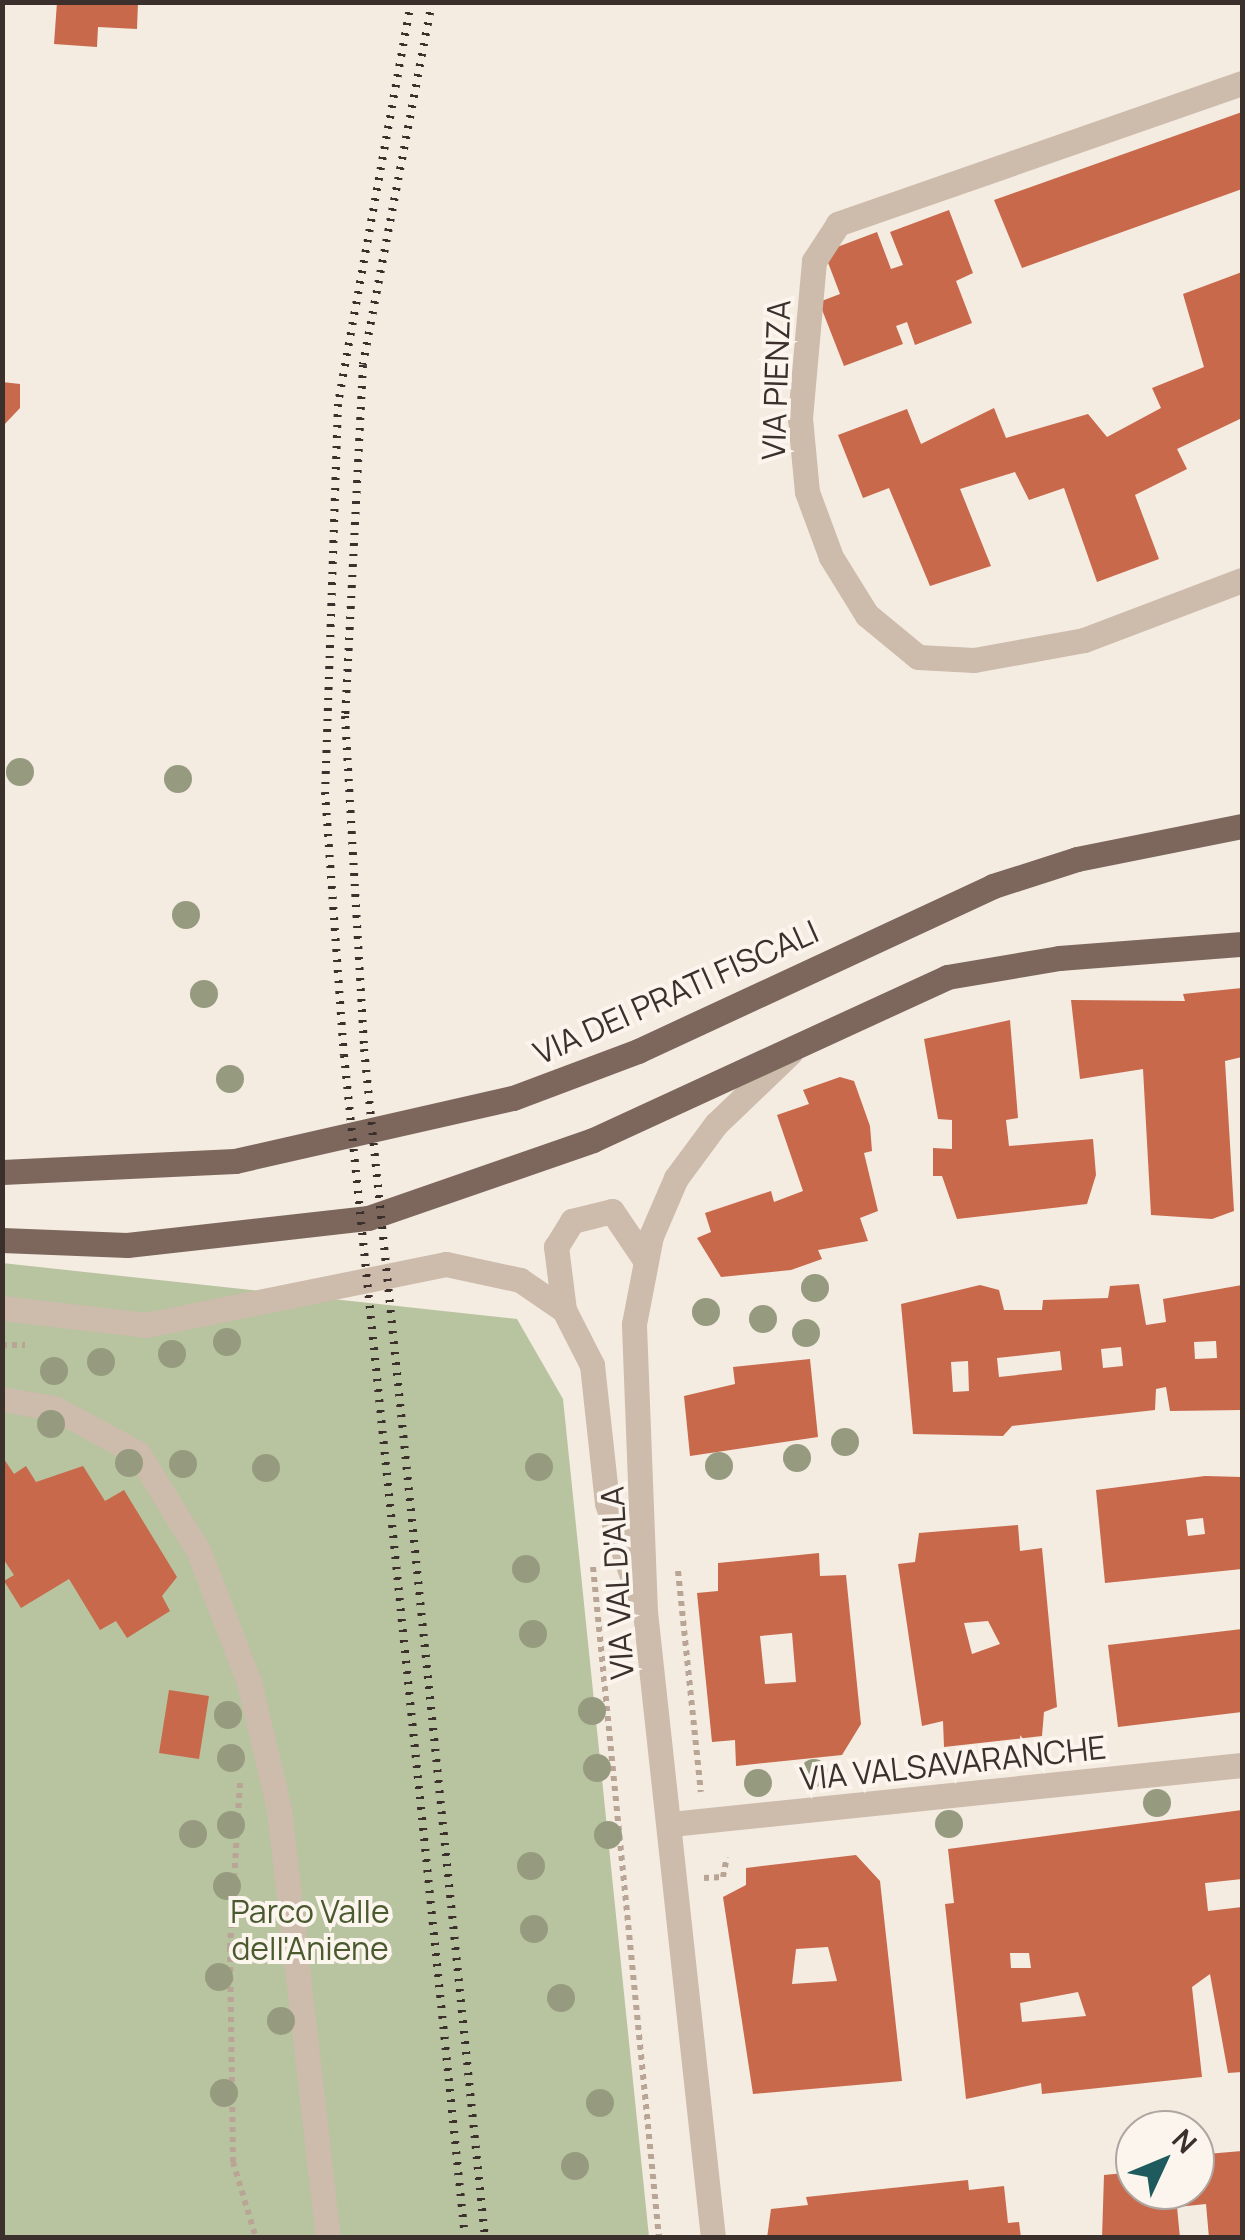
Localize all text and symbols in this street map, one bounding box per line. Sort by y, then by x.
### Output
street label: VIA PIENZA [754,299,798,461]
street label: VIA DEI PRATI FISCALI [528,912,824,1072]
street label: VIA VAL D'ALA [593,1485,641,1681]
street label: VIA VALSAVARANCHE [798,1728,1108,1798]
park label: Parco Valle dell'Aniene [230,1893,390,1968]
north arrow [1115,2110,1215,2210]
text: N [1164,2120,1206,2161]

